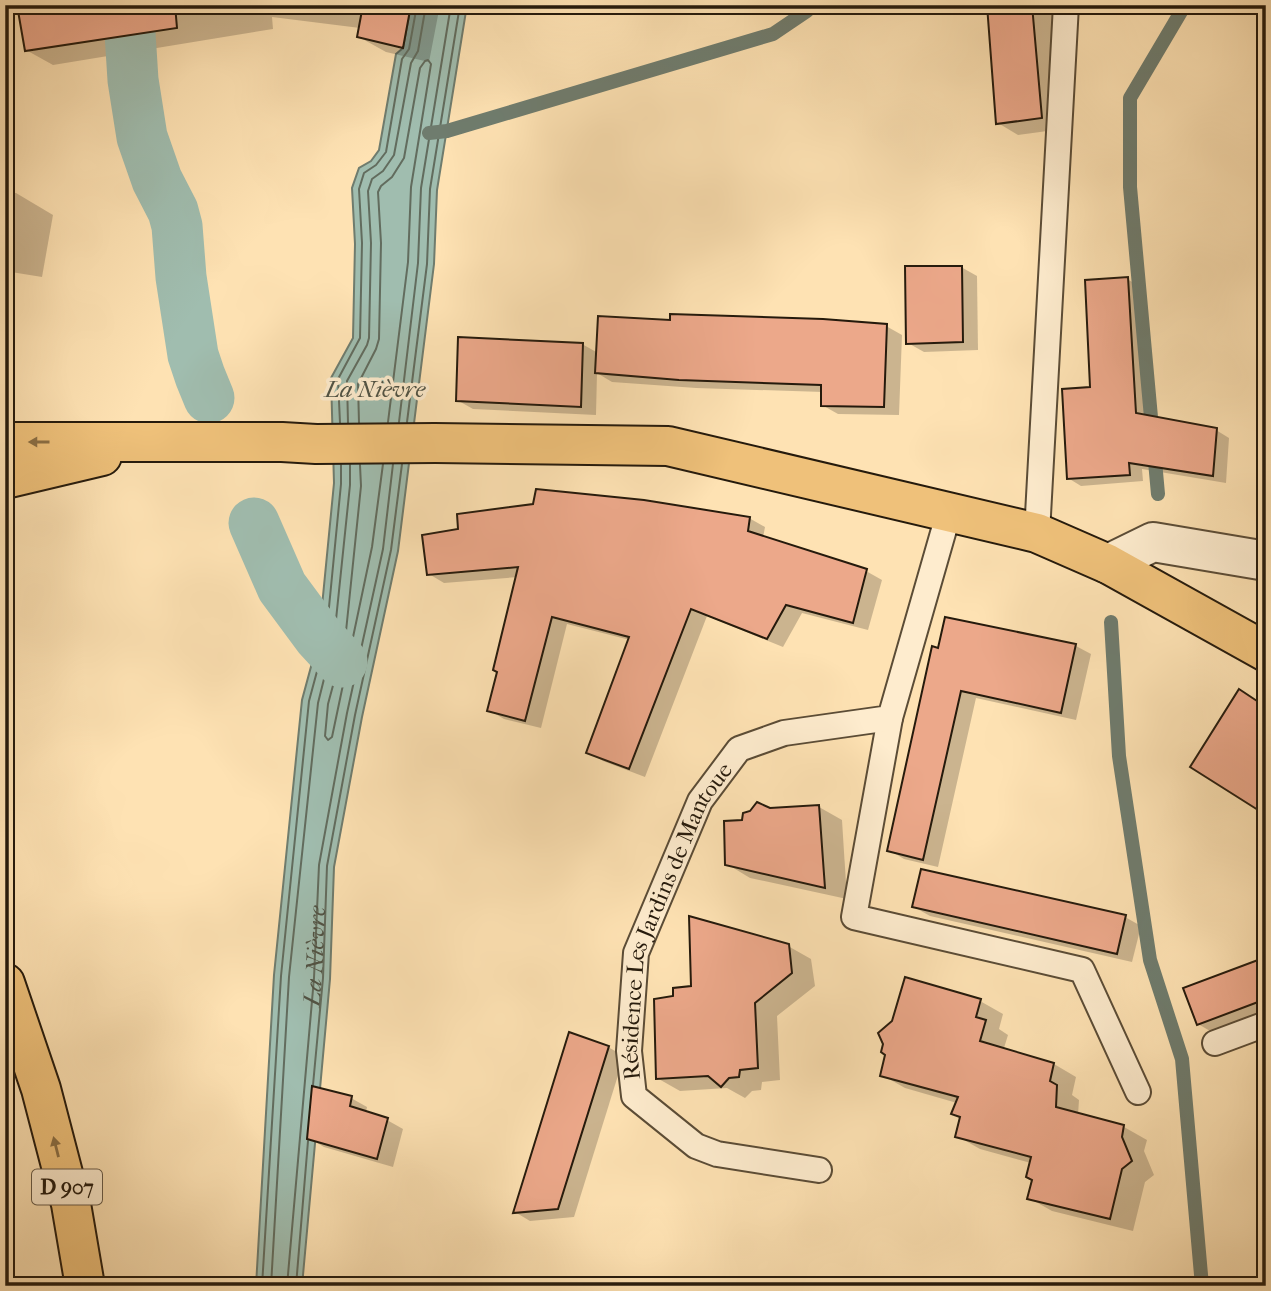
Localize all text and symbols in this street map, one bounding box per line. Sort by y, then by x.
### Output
water label: La Nièvre [323,375,426,403]
one-way arrow [28,436,50,448]
street label: Résidence Les Jardins de Mantoue [615,757,738,1082]
water label: La Nièvre [297,904,331,1009]
one-way arrow [50,1136,61,1158]
road number: D 907 [32,1170,102,1204]

